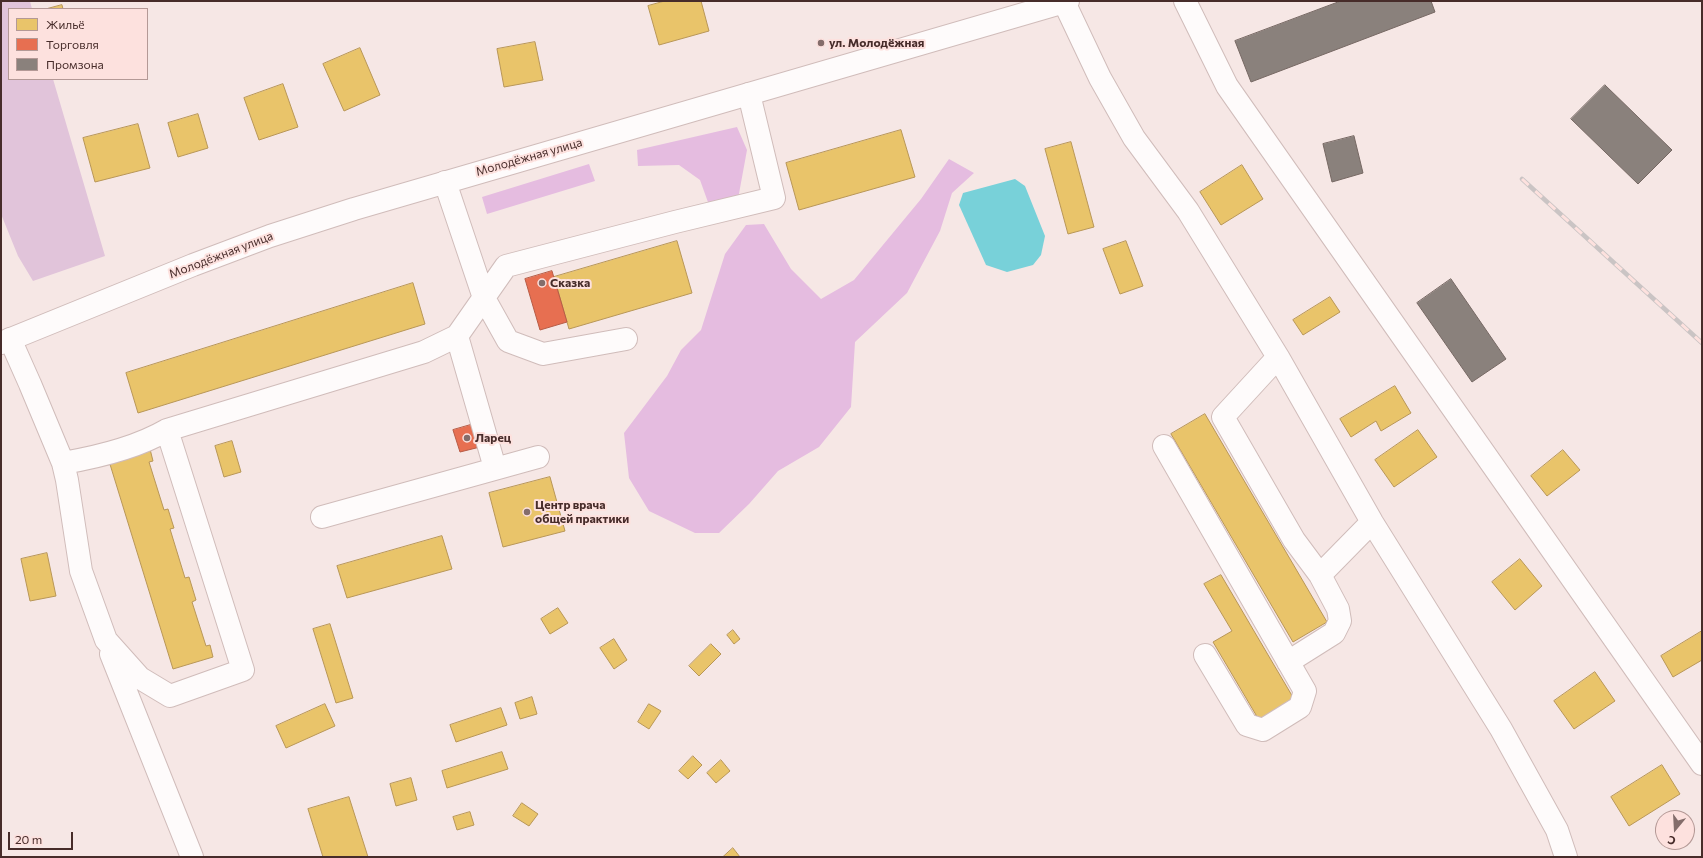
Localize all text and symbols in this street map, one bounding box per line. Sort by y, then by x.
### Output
legend [8,8,148,80]
text: Жильё [46,17,85,31]
place label: ул. Молодёжная [829,36,924,50]
text: Торговля [46,37,99,51]
marker: ул. Молодёжная [816,38,826,48]
text: Промзона [46,57,104,71]
street label: Молодёжная улица [474,135,584,179]
street label: Молодёжная улица [167,229,275,281]
place label: Сказка [550,276,590,290]
marker: Сказка [537,278,547,288]
place label: Ларец [475,431,511,445]
marker: Ларец [462,433,472,443]
place label: Центр врача общей практики [535,498,629,526]
marker: Центр врача общей практики [522,507,532,517]
north arrow [1655,810,1695,850]
scale bar [10,824,75,850]
text: 20 m [15,832,42,846]
text: С [1666,834,1677,848]

